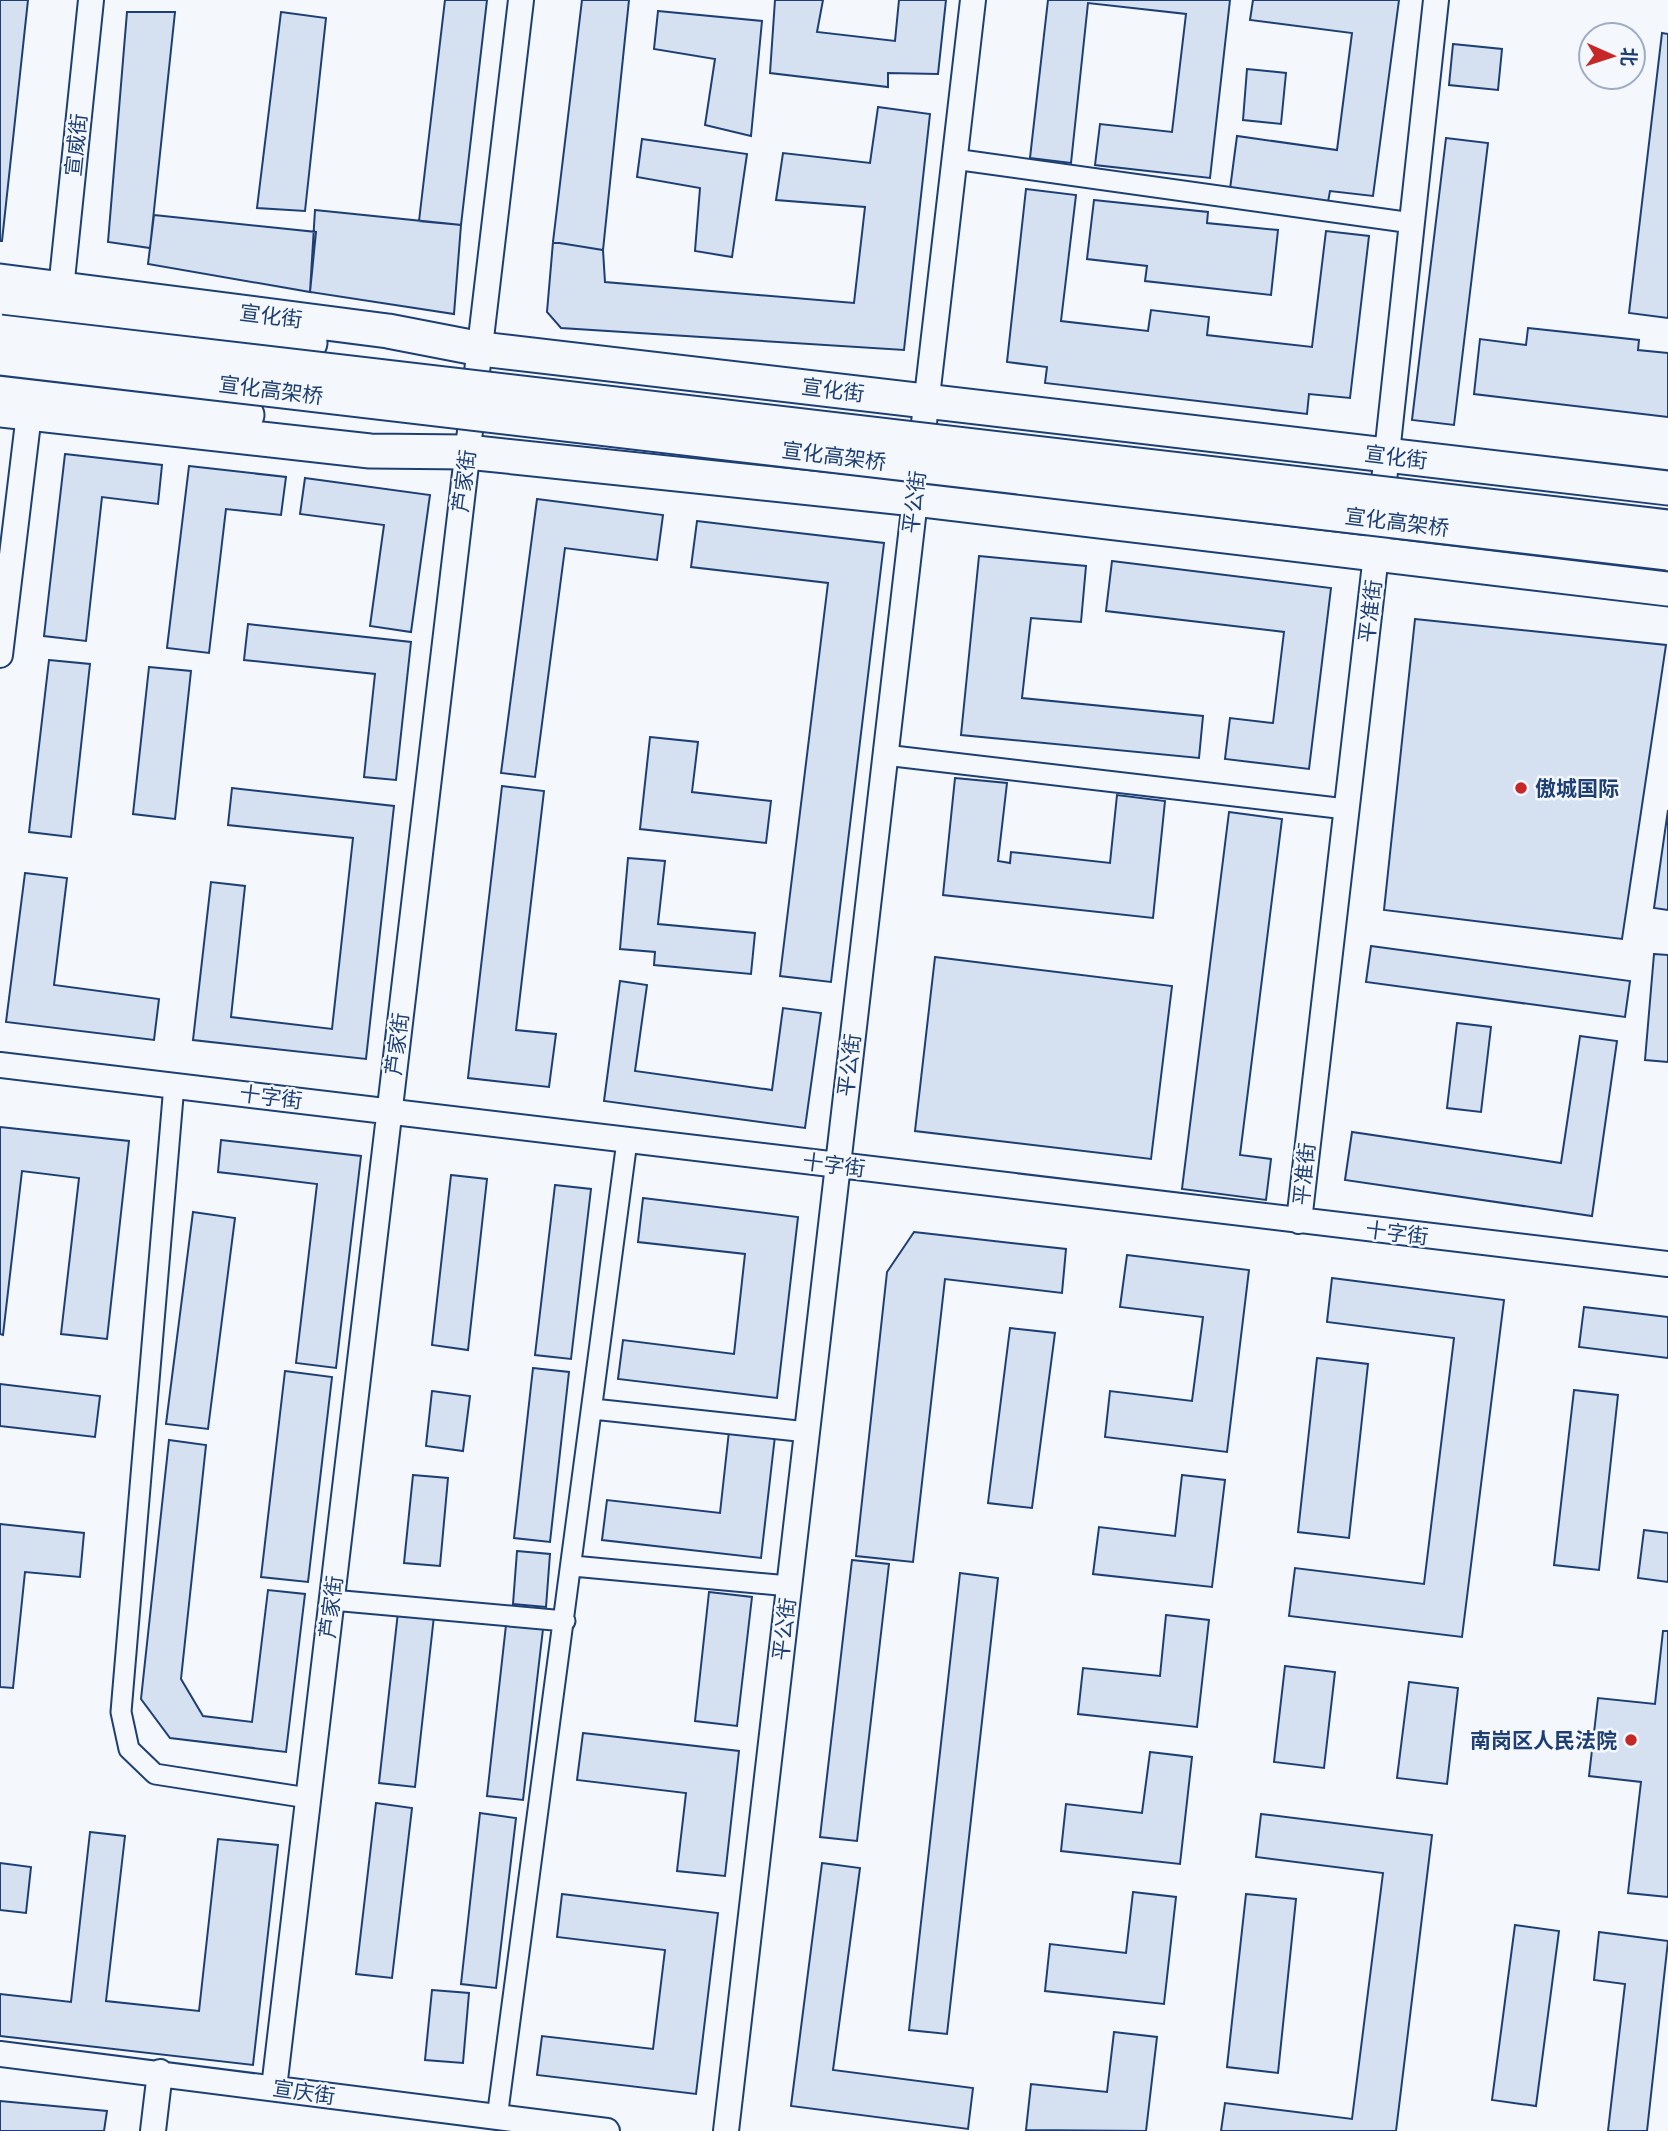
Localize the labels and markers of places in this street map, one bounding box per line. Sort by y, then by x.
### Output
place label: 傲城国际 [1535,776,1619,801]
marker: 傲城国际 [1513,780,1529,796]
place label: 南岗区人民法院 [1470,1728,1617,1753]
marker: 南岗区人民法院 [1623,1732,1639,1748]

